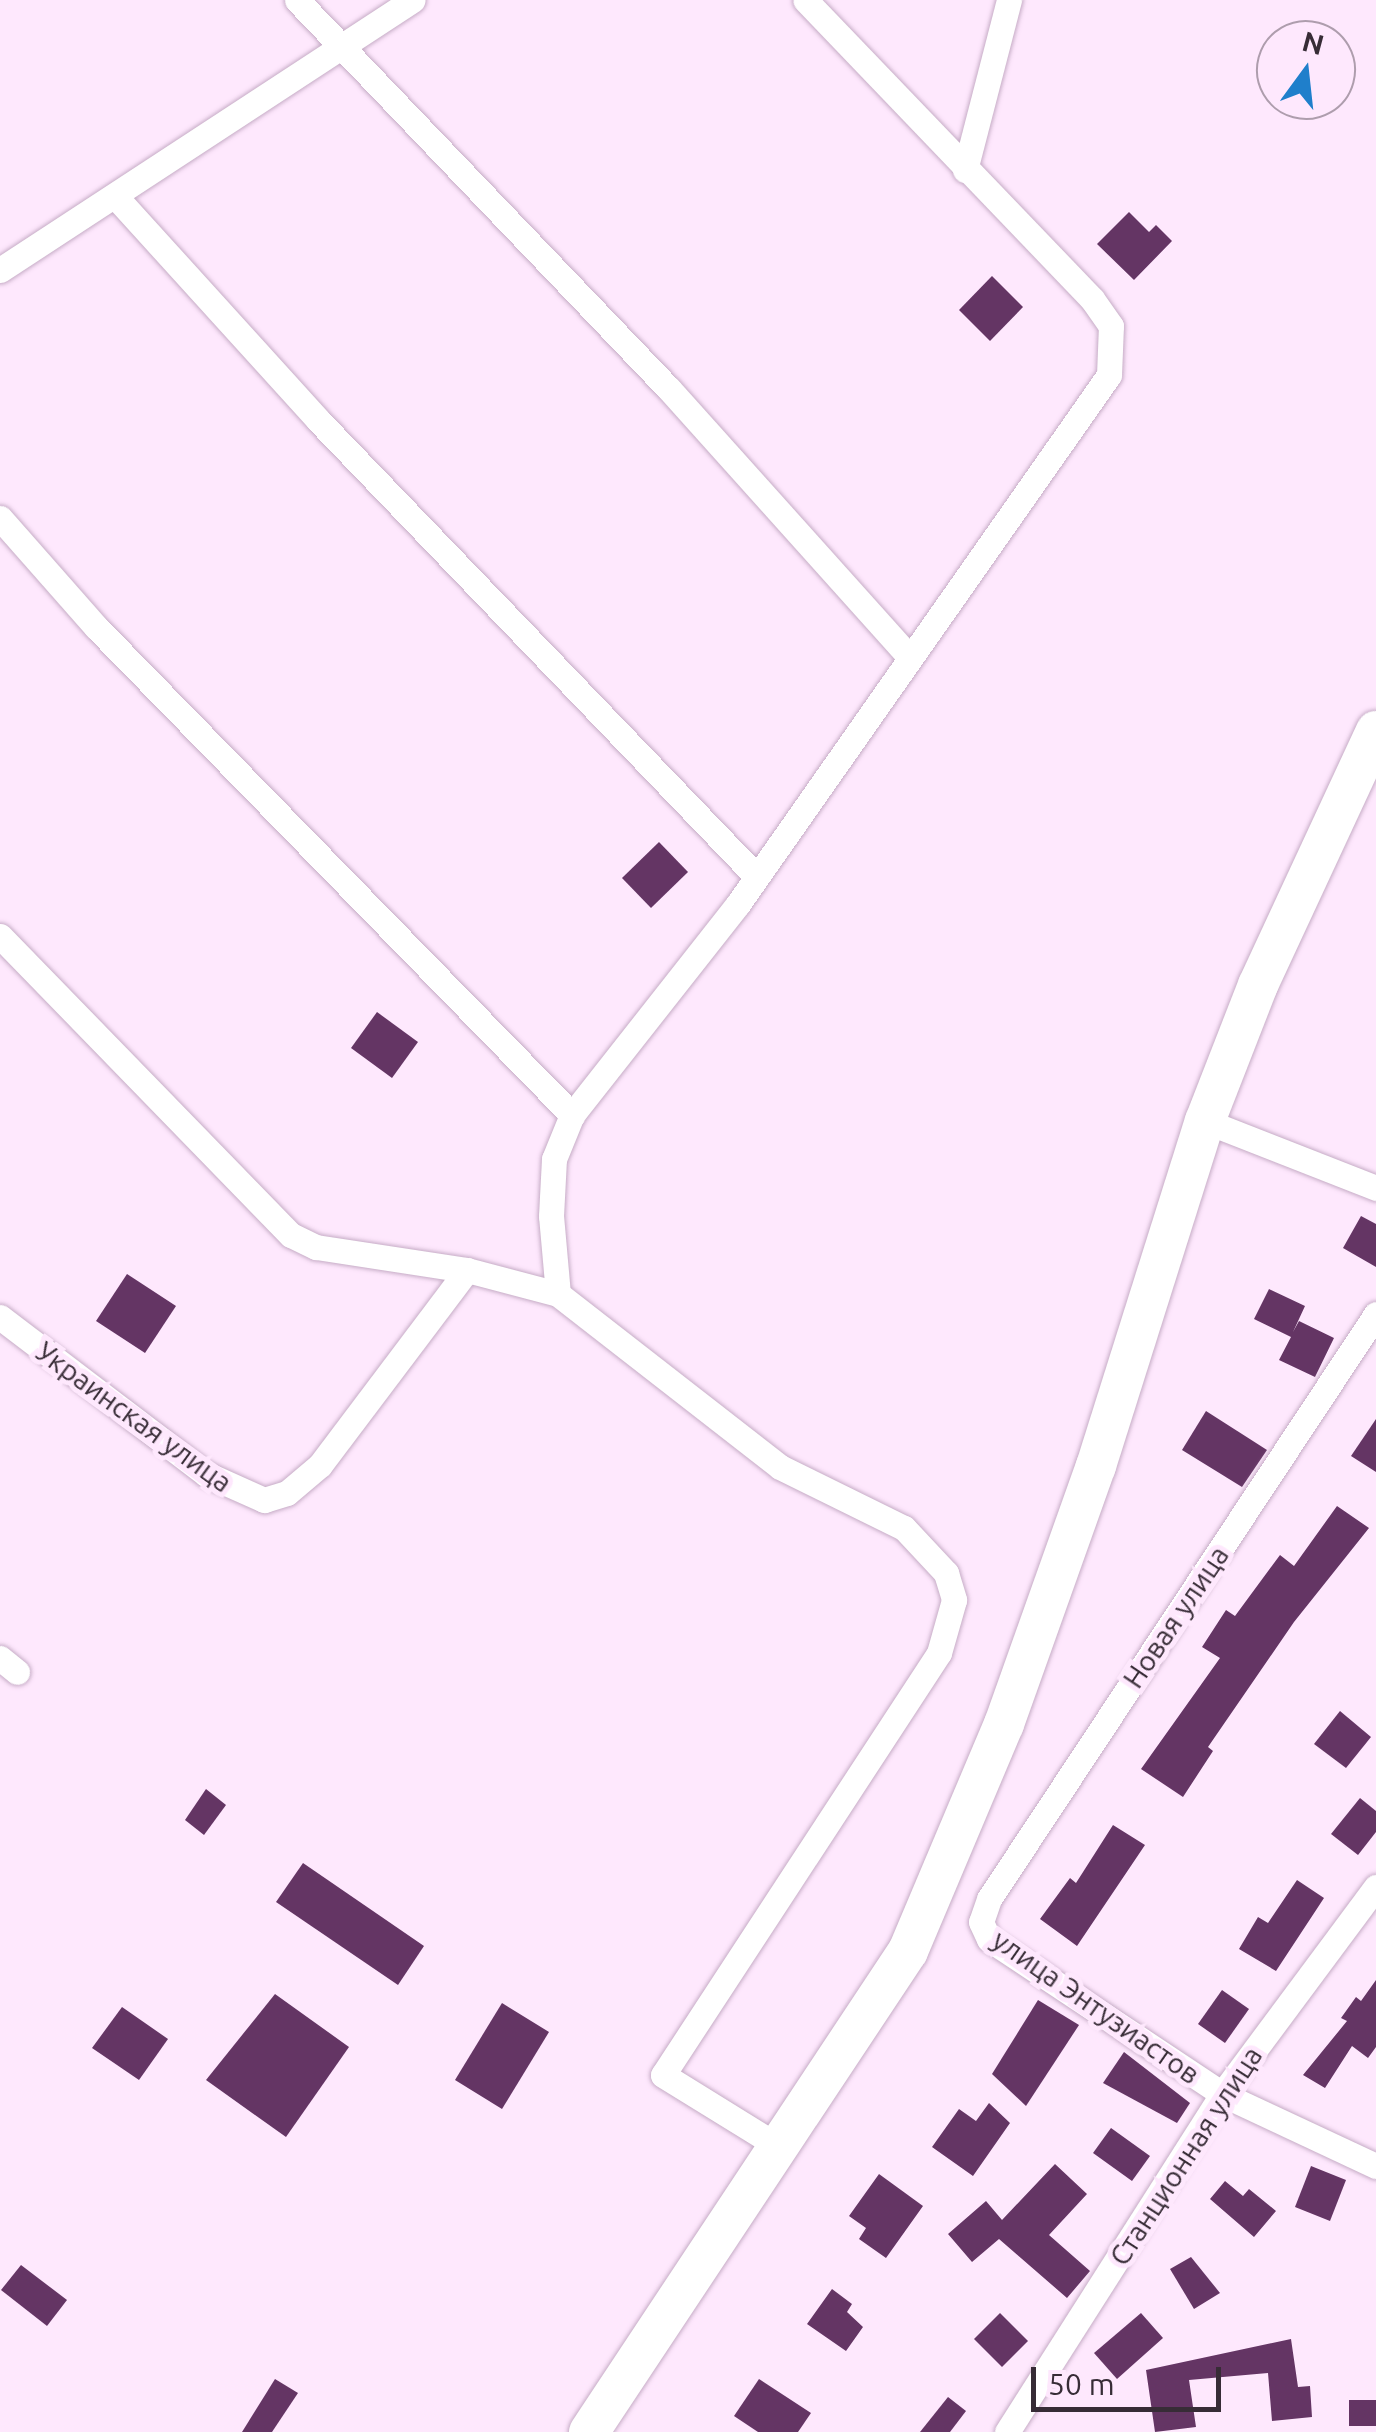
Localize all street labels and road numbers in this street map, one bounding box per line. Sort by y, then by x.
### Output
street label: Украинская улица [30,1335,238,1499]
street label: Новая улица [1116,1540,1236,1694]
street label: улица Энтузиастов [986,1923,1206,2091]
street label: Станционная улица [1103,2040,1269,2272]

